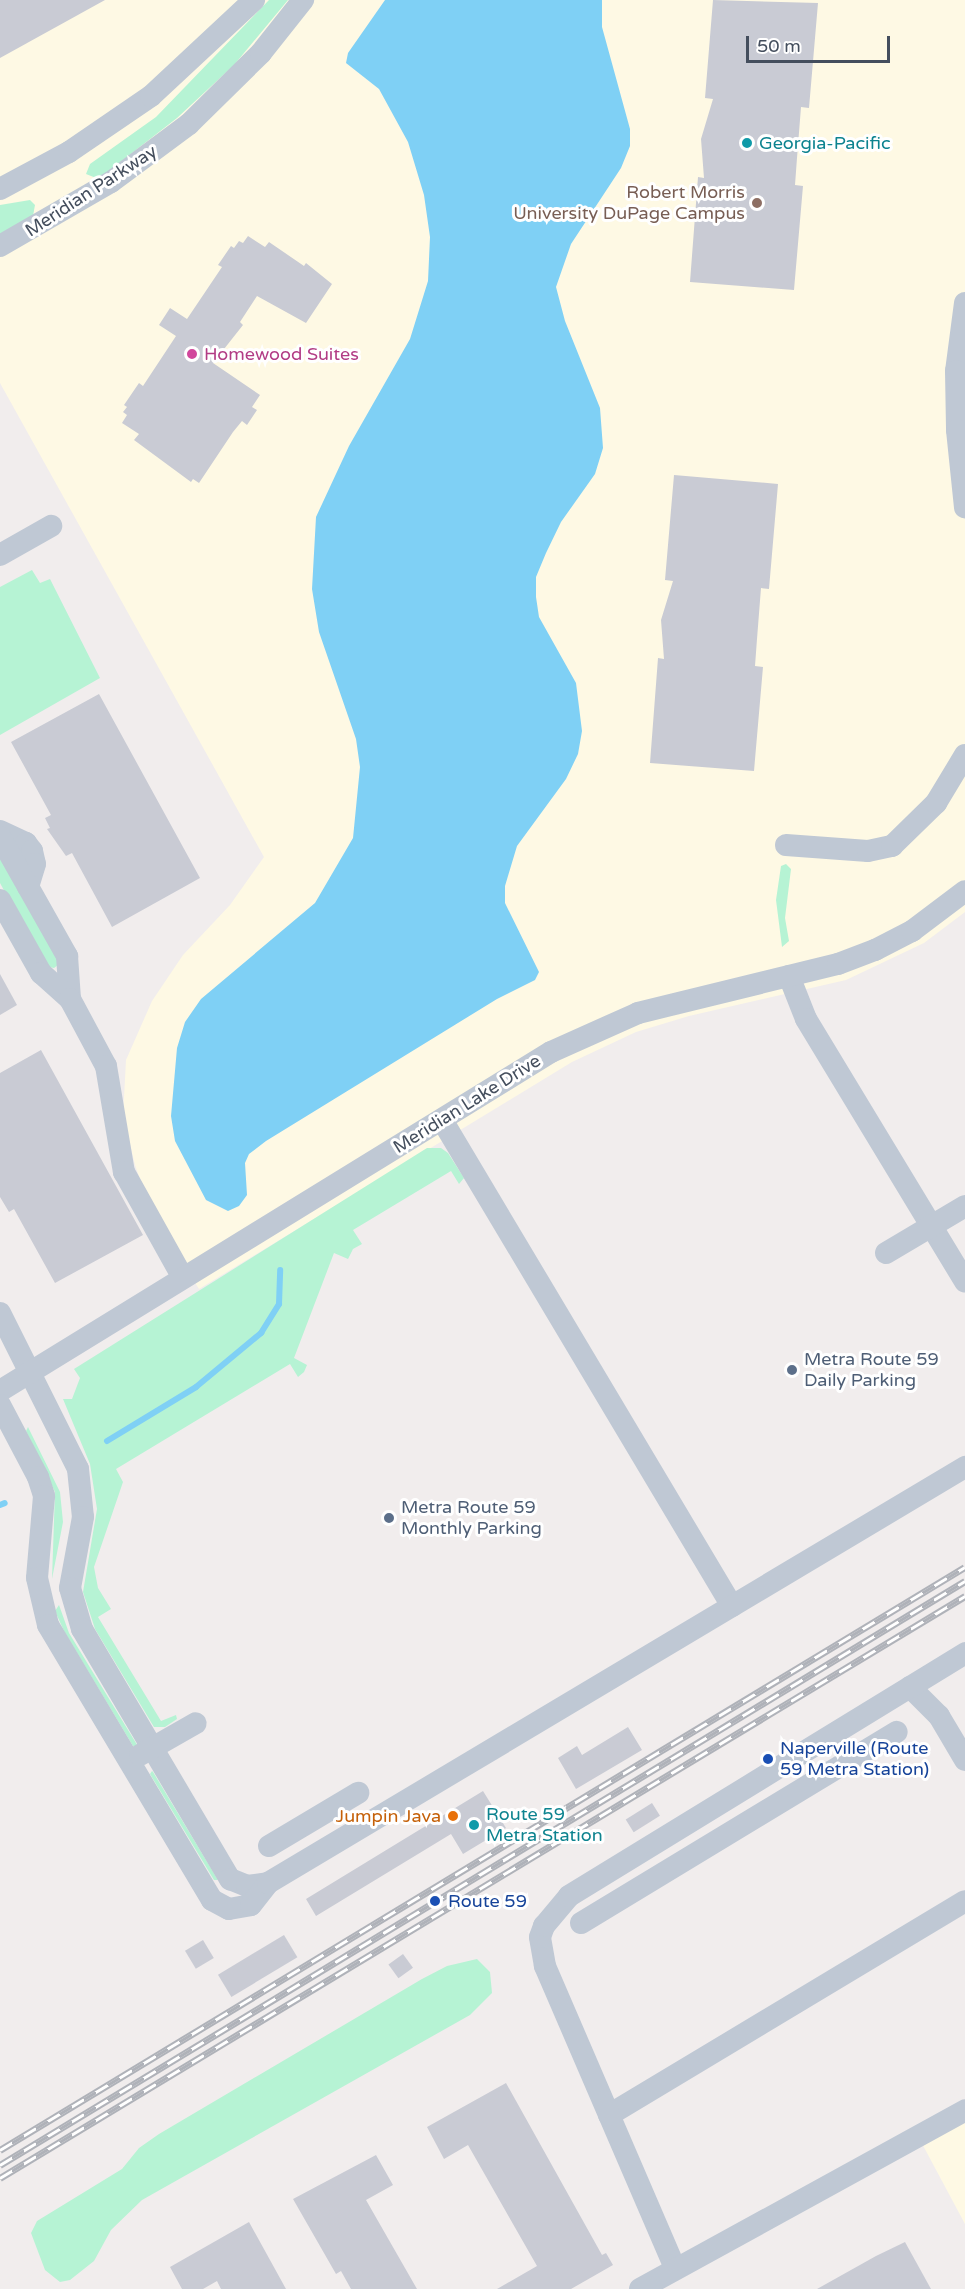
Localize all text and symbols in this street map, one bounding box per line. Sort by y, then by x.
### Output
scale bar [749,24,893,62]
text: 50 m [757,35,801,57]
place label: Georgia-Pacific [759,132,891,154]
marker: Georgia-Pacific [740,136,754,150]
street label: Meridian Parkway [21,140,161,242]
place label: Robert Morris University DuPage Campus [513,182,745,224]
marker: Robert Morris University DuPage Campus [750,196,764,210]
place label: Homewood Suites [204,343,359,365]
marker: Homewood Suites [185,347,199,361]
street label: Meridian Lake Drive [389,1050,545,1158]
place label: Metra Route 59 Daily Parking [804,1349,939,1392]
marker: Metra Route 59 Daily Parking [785,1363,799,1377]
place label: Metra Route 59 Monthly Parking [401,1497,542,1540]
marker: Metra Route 59 Monthly Parking [382,1511,396,1525]
place label: Naperville (Route 59 Metra Station) [780,1738,929,1780]
marker: Naperville (Route 59 Metra Station) [761,1752,775,1766]
place label: Route 59 Metra Station [486,1804,603,1846]
place label: Jumpin Java [336,1805,441,1827]
marker: Jumpin Java [446,1809,460,1823]
marker: Route 59 Metra Station [467,1818,481,1832]
place label: Route 59 [448,1890,527,1912]
marker: Route 59 [426,1892,444,1910]

